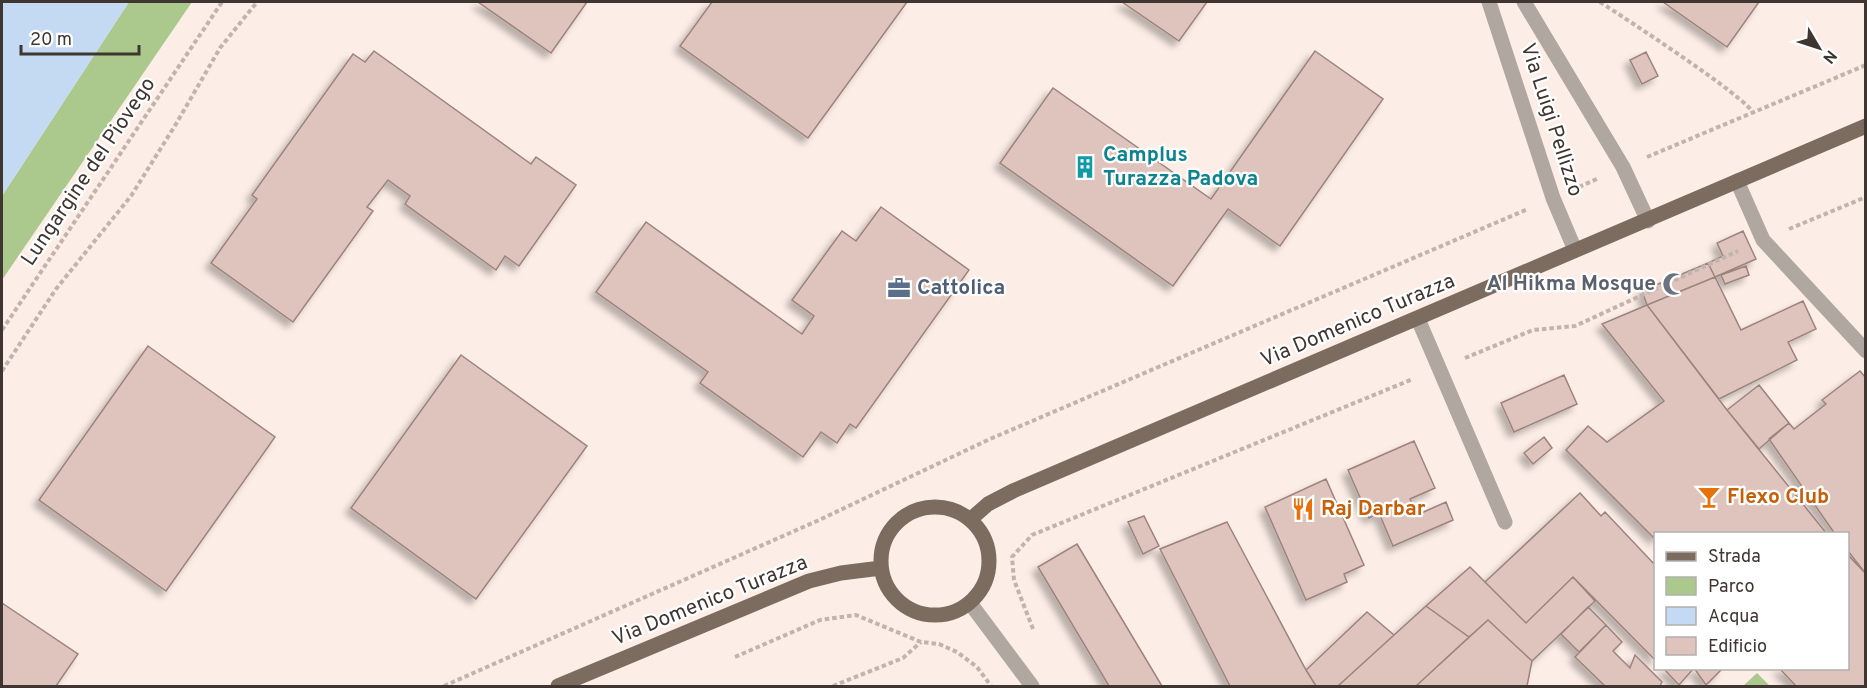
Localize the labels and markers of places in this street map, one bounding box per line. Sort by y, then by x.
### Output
place label: Camplus Turazza Padova [1103,142,1258,193]
building icon: Camplus Turazza Padova [1072,154,1098,180]
place label: Al Hikma Mosque [1486,271,1656,298]
mosque icon: Al Hikma Mosque [1661,271,1687,297]
office icon: Cattolica [886,275,912,301]
place label: Cattolica [917,275,1005,302]
bar icon: Flexo Club [1696,484,1722,510]
place label: Flexo Club [1727,484,1829,511]
restaurant icon: Raj Darbar [1290,496,1316,522]
place label: Raj Darbar [1321,496,1426,523]

